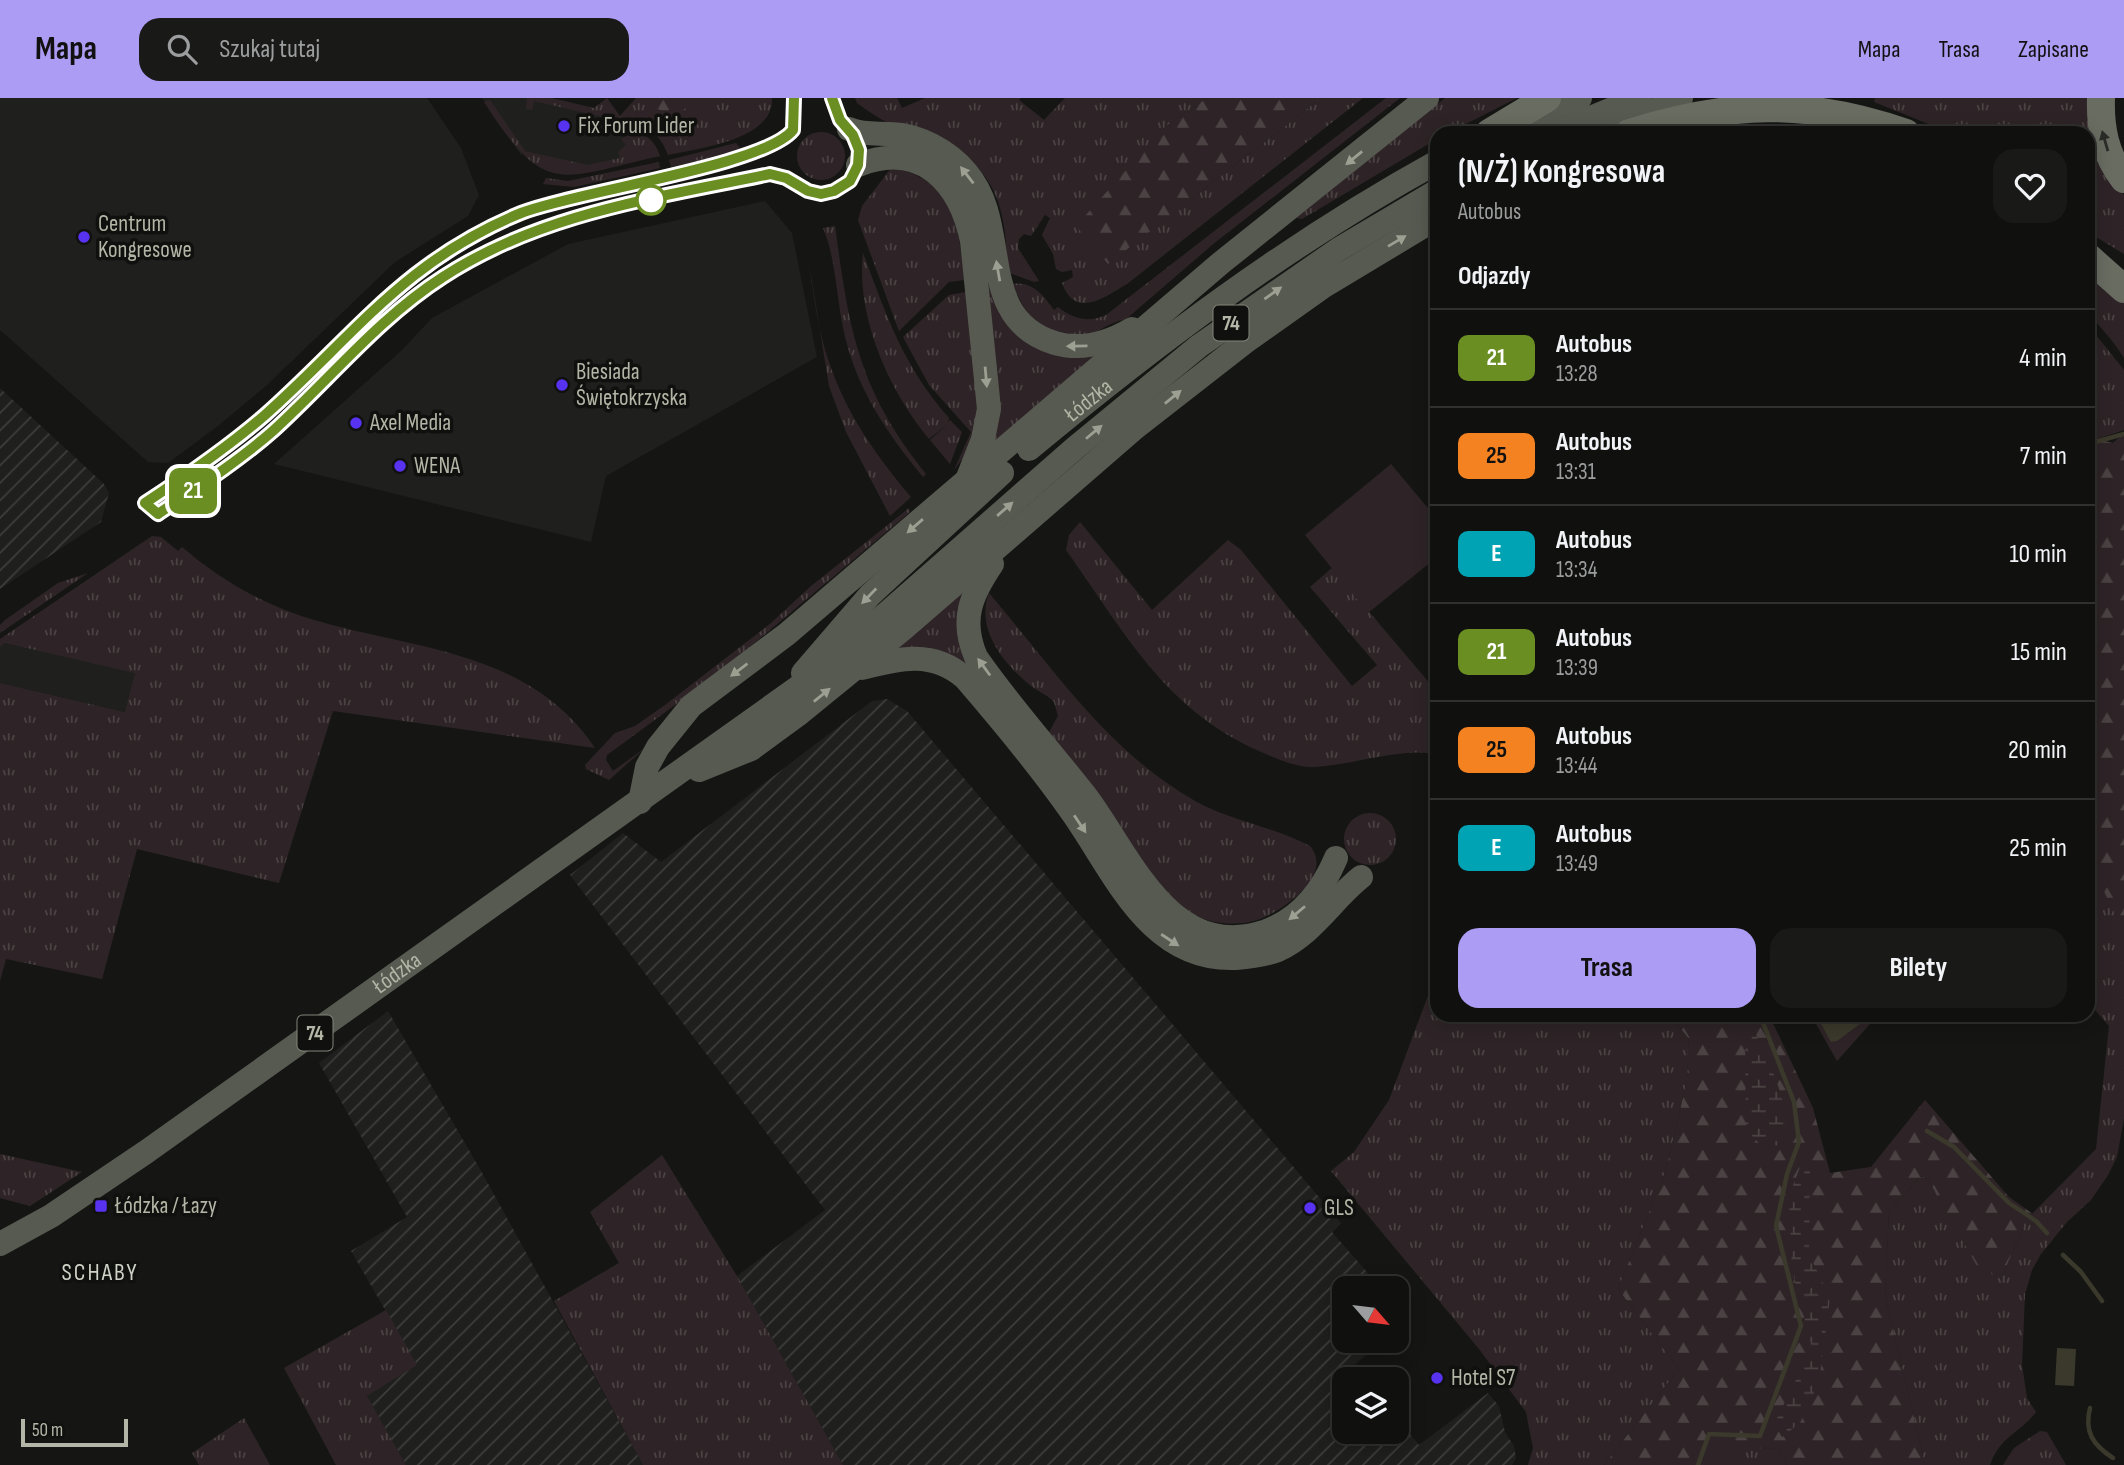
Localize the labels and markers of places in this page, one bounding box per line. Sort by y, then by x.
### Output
place label: Fix Forum Lider [578,112,695,140]
marker: Fix Forum Lider [556,118,572,134]
unlabelled marker [636,185,666,215]
place label: Centrum Kongresowe [98,210,192,264]
marker: Centrum Kongresowe [76,229,92,245]
place label: Biesiada Świętokrzyska [576,358,687,412]
marker: Biesiada Świętokrzyska [554,377,570,393]
place label: Axel Media [369,409,451,437]
marker: Axel Media [348,415,364,431]
place label: WENA [414,452,460,480]
marker: WENA [392,458,408,474]
place label: Łódzka / Łazy [114,1192,217,1220]
place label: GLS [1324,1194,1354,1222]
marker: Łódzka / Łazy [93,1198,109,1214]
marker: GLS [1302,1200,1318,1216]
place label: Hotel S7 [1451,1364,1515,1392]
marker: Hotel S7 [1429,1370,1445,1386]

